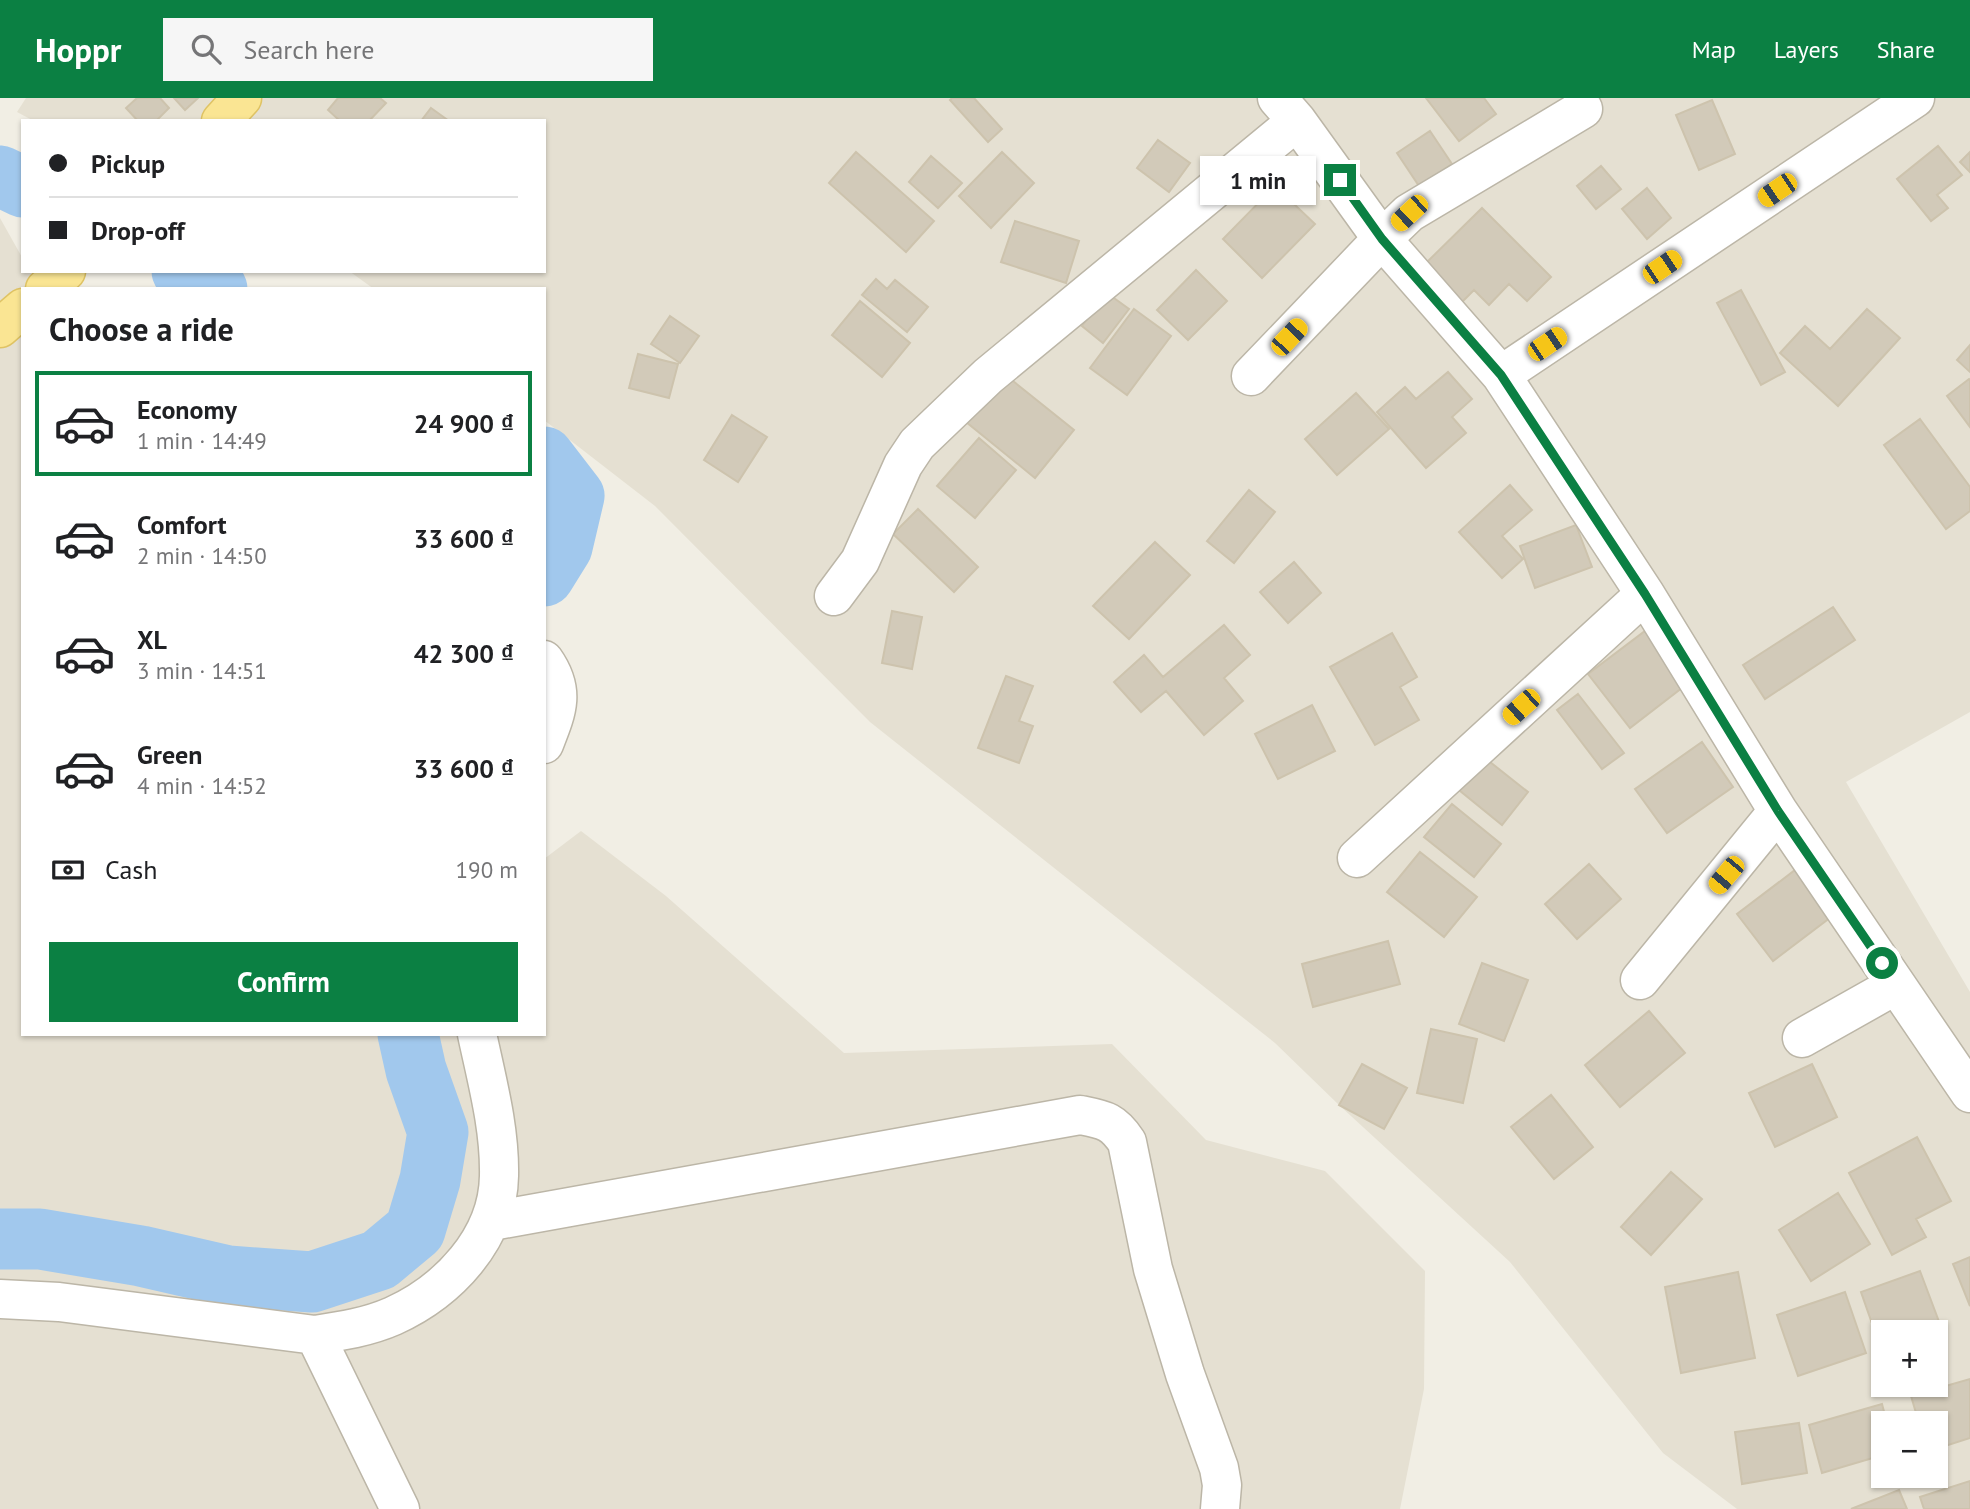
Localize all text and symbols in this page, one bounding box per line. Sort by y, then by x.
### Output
search box [163,18,653,81]
text: Hoppr [35,28,121,71]
icon: search [187,30,225,68]
text: Search here [243,33,375,66]
text: Map [1692,34,1736,65]
text: Layers [1774,34,1839,65]
text: Share [1877,34,1935,65]
text: Pickup [91,147,165,180]
callout: 1 min [1200,155,1316,204]
route end [1324,164,1356,196]
text: 1 min [1230,166,1286,195]
car [1754,170,1801,210]
car [1387,191,1432,235]
text: Drop-off [91,214,185,247]
car [1639,247,1686,287]
text: Choose a ride [49,308,234,350]
car [1267,314,1312,360]
car [1524,324,1571,364]
icon: car [53,392,116,455]
text: Economy [137,393,237,426]
text: 24 900 ₫ [414,407,514,440]
text: 1 min · 14:49 [137,426,267,455]
icon: car [53,507,116,570]
text: Comfort [137,508,227,541]
text: 33 600 ₫ [414,522,514,555]
text: 2 min · 14:50 [137,541,267,570]
icon: car [53,622,116,685]
text: XL [137,623,167,656]
text: 42 300 ₫ [414,637,514,670]
text: 3 min · 14:51 [137,656,267,685]
car [1499,685,1544,729]
icon: car [53,737,116,800]
text: Green [137,738,202,771]
text: 33 600 ₫ [414,752,514,785]
text: 4 min · 14:52 [137,771,267,800]
icon: cash [49,851,87,889]
car [1705,852,1748,898]
text: Cash [105,853,157,886]
text: 190 m [456,855,518,884]
button: Confirm [49,942,518,1022]
route start [1866,947,1898,979]
map controls [1871,1320,1948,1488]
button: + [1871,1320,1948,1397]
button: − [1871,1411,1948,1488]

